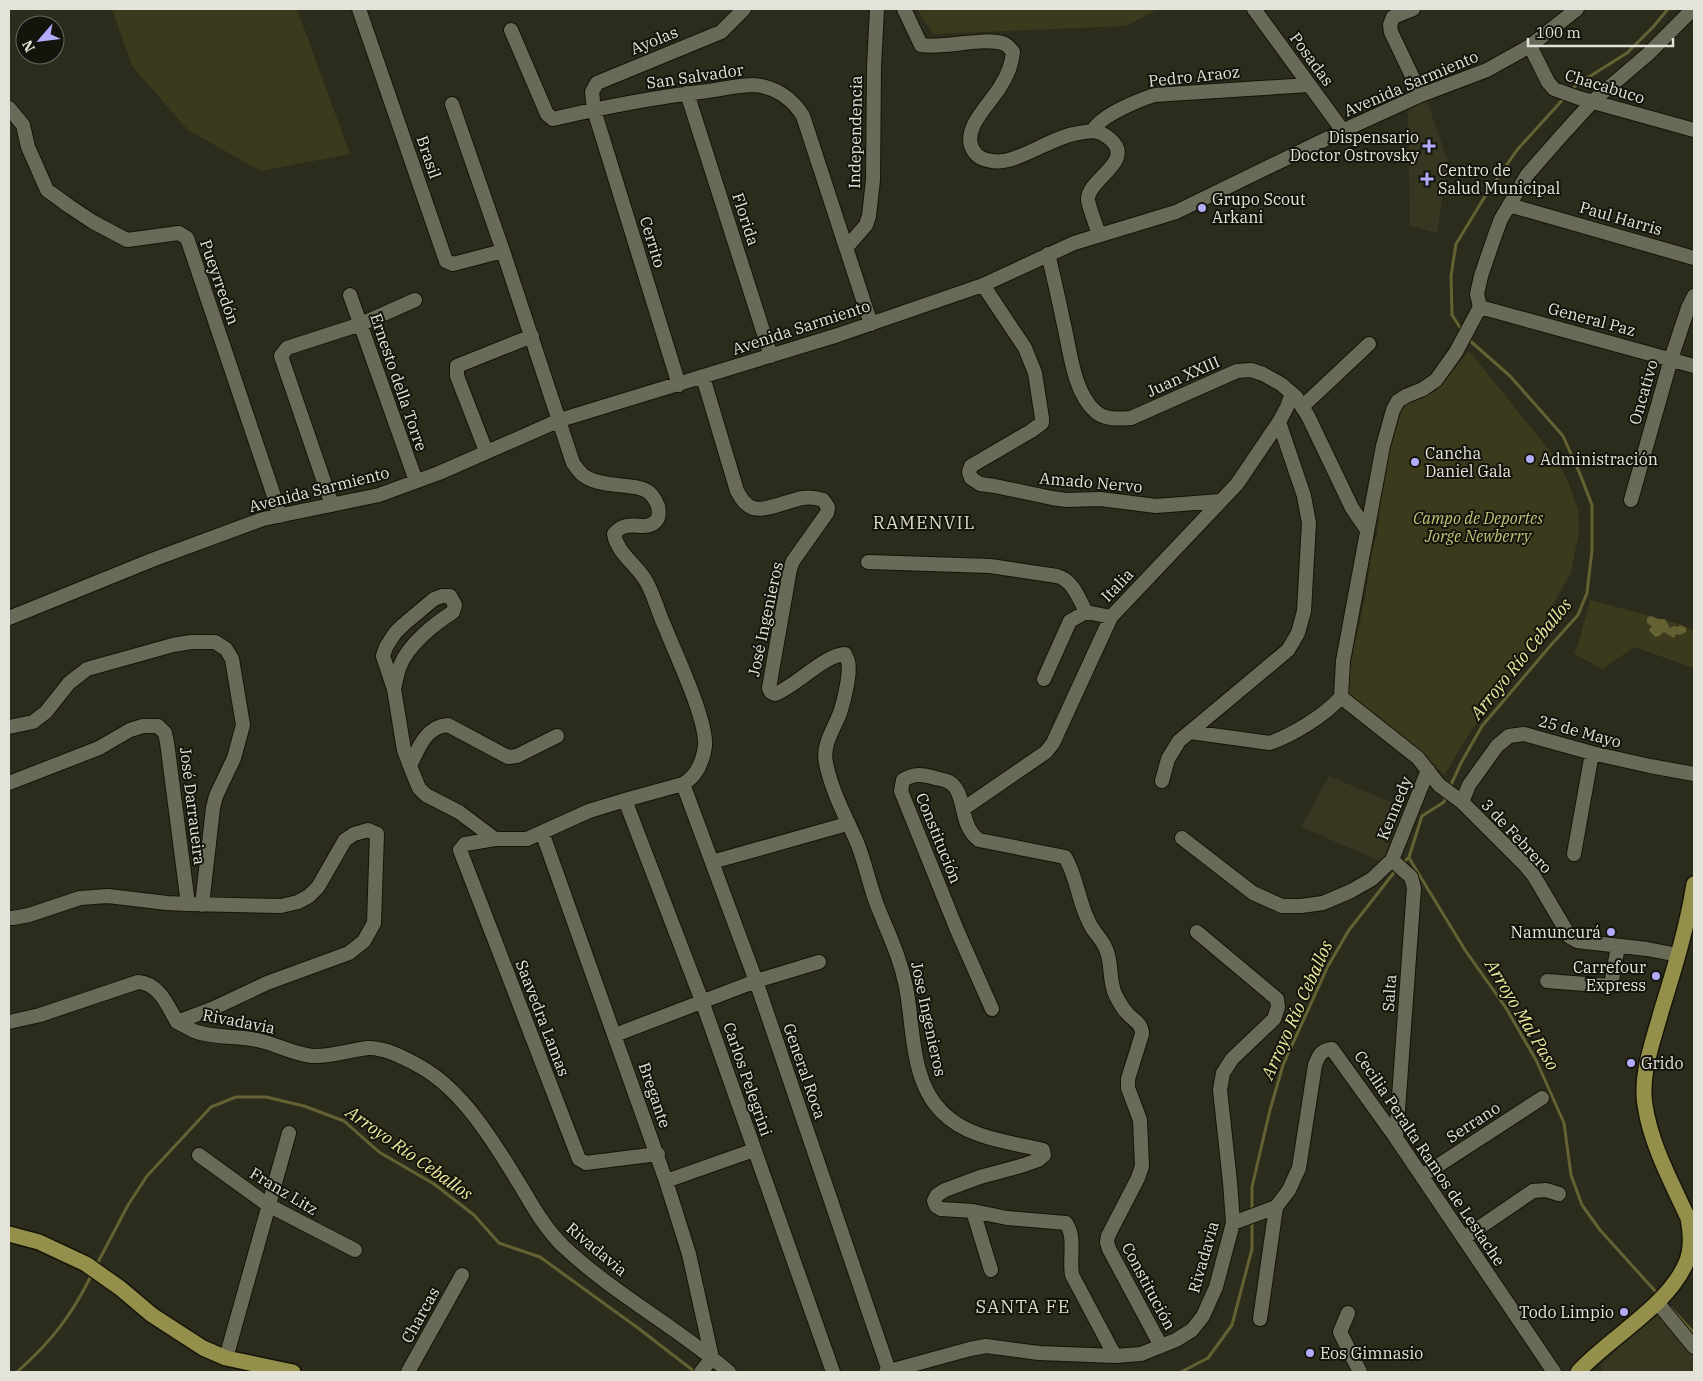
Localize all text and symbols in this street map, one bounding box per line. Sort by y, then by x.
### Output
north arrow [15,15,65,65]
scale bar [1528,15,1673,47]
street label: Ayolas [627,21,681,59]
text: 100 m [1536,23,1581,42]
street label: Posadas [1286,28,1338,90]
text: N [18,37,39,55]
street label: Avenida Sarmiento [1341,46,1481,120]
street label: San Salvador [645,59,745,93]
street label: Pedro Araoz [1147,61,1241,91]
street label: Chacabuco [1563,64,1647,108]
street label: Independencia [844,75,866,189]
place label: Dispensario Doctor Ostrovsky [1290,127,1419,165]
street label: Brasil [412,133,446,181]
marker: Dispensario Doctor Ostrovsky [1423,140,1435,152]
place label: Centro de Salud Municipal [1438,160,1560,198]
marker: Centro de Salud Municipal [1420,172,1434,186]
place label: Grupo Scout Arkani [1212,189,1306,227]
street label: Florida [728,190,764,248]
street label: Paul Harris [1577,197,1665,239]
marker: Grupo Scout Arkani [1196,202,1208,214]
street label: Cerrito [636,214,670,270]
street label: Pueyrredón [196,237,244,327]
street label: Avenida Sarmiento [729,295,873,359]
street label: General Paz [1546,298,1638,340]
street label: Ernesto della Torre [366,311,432,453]
street label: Juan XXIII [1143,351,1223,401]
street label: Oncativo [1624,357,1662,427]
place label: Cancha Daniel Gala [1425,443,1512,481]
place label: Administración [1540,449,1658,469]
marker: Administración [1524,453,1536,465]
marker: Cancha Daniel Gala [1409,456,1421,468]
street label: Avenida Sarmiento [247,462,391,516]
street label: Amado Nervo [1039,468,1143,496]
park label: Campo de Deportes Jorge Newberry [1413,508,1543,546]
district label: RAMENVIL [873,511,975,534]
street label: José Ingenieros [743,560,787,678]
street label: Italia [1096,564,1138,606]
water label: Arroyo Río Ceballos [1464,593,1577,725]
street label: 25 de Mayo [1536,710,1624,752]
street label: José Darraueira [176,746,210,866]
street label: Kennedy [1372,773,1416,843]
street label: Constitución [912,790,966,886]
street label: 3 de Febrero [1477,795,1557,877]
place label: Namuncurá [1511,922,1601,942]
marker: Namuncurá [1605,926,1617,938]
water label: Arroyo Río Ceballos [1255,937,1338,1084]
water label: Arroyo Mal Paso [1480,954,1565,1075]
street label: Saavedra Lamas [512,957,574,1079]
place label: Carrefour Express [1573,957,1646,995]
street label: Jose Ingenieros [907,960,951,1078]
marker: Carrefour Express [1650,970,1662,982]
street label: Salta [1378,973,1400,1012]
street label: Rivadavia [201,1004,277,1038]
street label: Carlos Pelegrini [719,1019,777,1139]
street label: General Roca [779,1021,831,1122]
street label: Cecilia Peralta Ramos de Lestache [1350,1046,1510,1270]
place label: Grido [1641,1053,1683,1073]
marker: Grido [1625,1057,1637,1069]
street label: Bregante [634,1059,676,1131]
street label: Serrano [1442,1097,1504,1147]
water label: Arroyo Río Ceballos [341,1100,477,1205]
street label: Franz Litz [246,1163,322,1219]
street label: Rivadavia [562,1218,632,1280]
street label: Rivadavia [1183,1219,1223,1295]
street label: Constitución [1118,1239,1180,1333]
street label: Charcas [396,1283,444,1347]
district label: SANTA FE [976,1295,1070,1318]
place label: Todo Limpio [1519,1302,1614,1322]
marker: Todo Limpio [1618,1306,1630,1318]
place label: Eos Gimnasio [1320,1343,1423,1363]
marker: Eos Gimnasio [1304,1347,1316,1359]

